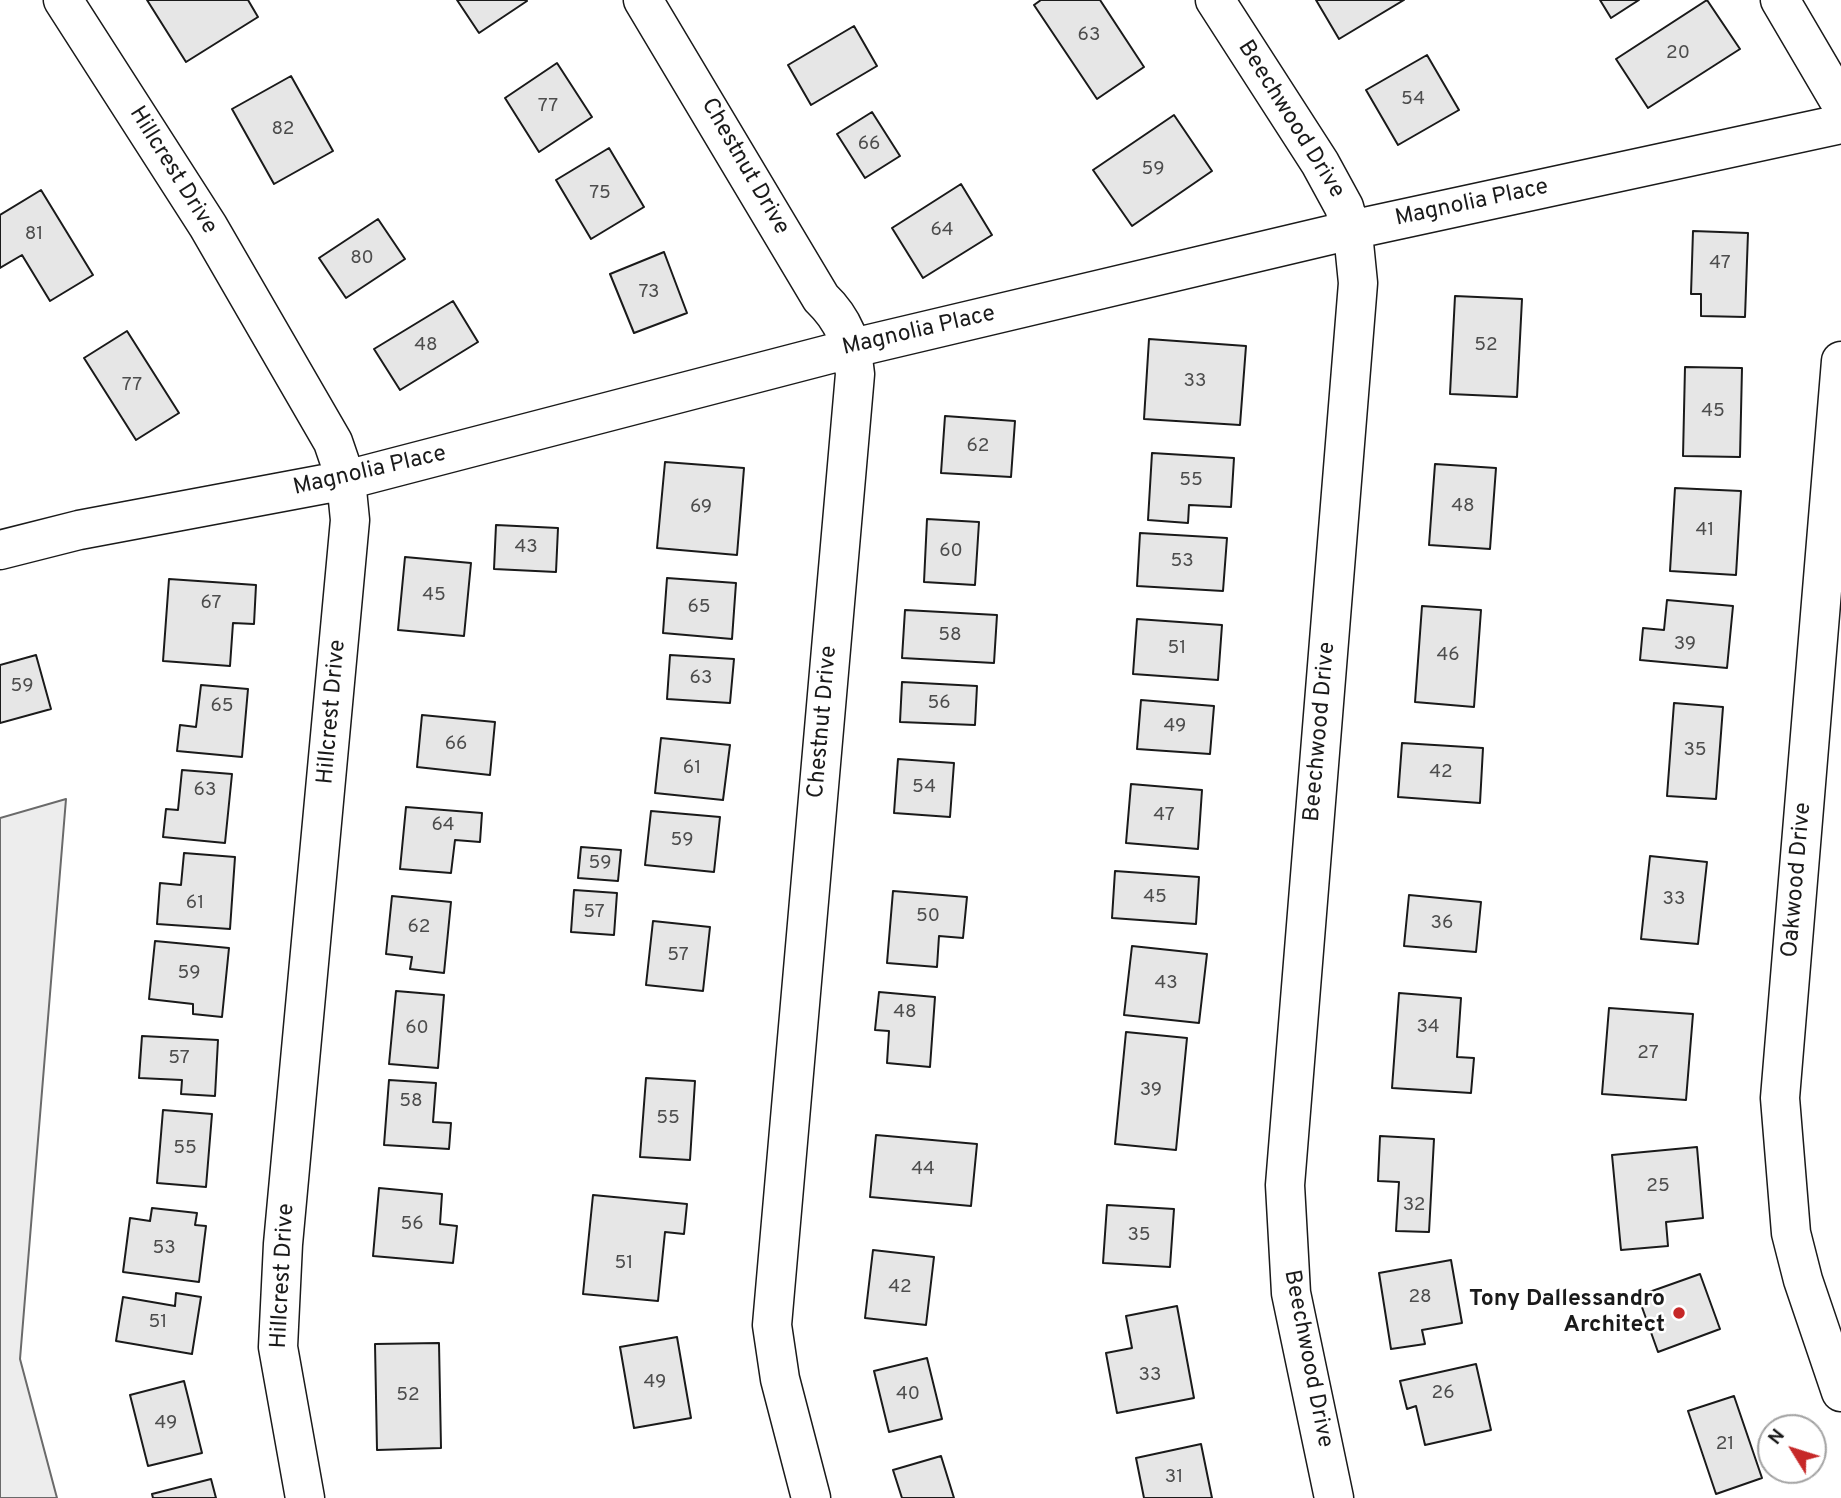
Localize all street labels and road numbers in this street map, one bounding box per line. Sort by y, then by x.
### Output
street label: Beechwood Drive [1230,36,1350,204]
street label: Chestnut Drive [694,94,794,240]
street label: Hillcrest Drive [122,102,222,240]
street label: Magnolia Place [1393,174,1551,234]
street label: Magnolia Place [840,301,998,363]
street label: Magnolia Place [291,441,449,503]
street label: Hillcrest Drive [313,638,353,786]
street label: Beechwood Drive [1299,641,1343,823]
street label: Chestnut Drive [804,645,844,799]
street label: Oakwood Drive [1777,801,1819,959]
street label: Hillcrest Drive [266,1203,302,1349]
street label: Beechwood Drive [1276,1268,1338,1450]

